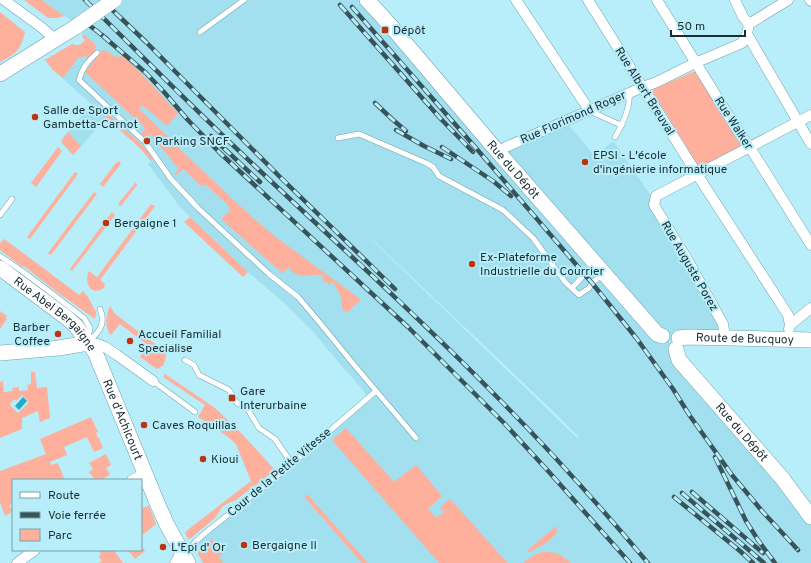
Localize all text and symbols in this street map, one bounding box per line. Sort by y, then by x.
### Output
scale bar [671,12,745,38]
text: 50 m [677,19,705,35]
place label: Dépôt [393,23,426,39]
marker: Dépôt [380,25,390,35]
street label: Rue Albert Breuval [611,44,678,139]
street label: Rue Florimond Roger [518,87,629,148]
street label: Rue Walker [710,94,756,153]
place label: Salle de Sport Gambetta-Carnot [43,103,138,133]
marker: Salle de Sport Gambetta-Carnot [30,112,40,122]
place label: Parking SNCF [155,134,230,150]
marker: Parking SNCF [142,136,152,146]
street label: Rue du Dépôt [483,137,543,203]
place label: EPSI - L'école d'ingénierie informatique [593,148,727,178]
marker: EPSI - L'école d'ingénierie informatique [580,157,590,167]
place label: Bergaigne 1 [114,216,177,232]
marker: Bergaigne 1 [101,218,111,228]
street label: Rue Auguste Porez [657,218,722,315]
place label: Ex-Plateforme Industrielle du Courrier [480,250,605,280]
marker: Ex-Plateforme Industrielle du Courrier [467,259,477,269]
street label: Rue Abel Bergaigne [10,274,99,355]
place label: Barber Coffee [13,320,50,350]
place label: Accueil Familial Specialise [138,327,221,357]
marker: Barber Coffee [53,329,63,339]
street label: Route de Bucquoy [696,330,794,349]
marker: Accueil Familial Specialise [125,336,135,346]
street label: Rue d'Achicourt [98,377,146,463]
place label: Gare Interurbaine [240,384,307,414]
marker: Gare Interurbaine [227,393,237,403]
street label: Rue du Dépôt [711,400,771,465]
place label: Caves Roquillas [152,418,236,434]
marker: Caves Roquillas [139,420,149,430]
street label: Cour de la Petite Vitesse [224,425,335,521]
place label: Kioui [211,452,238,468]
marker: Kioui [198,454,208,464]
legend [12,479,142,551]
text: Route [48,488,80,504]
text: Voie ferrée [48,508,106,524]
text: Parc [48,528,72,544]
place label: Bergaigne II [252,538,317,554]
place label: L'Epi d' Or [171,540,226,556]
marker: Bergaigne II [239,540,249,550]
marker: L'Epi d' Or [158,542,168,552]

